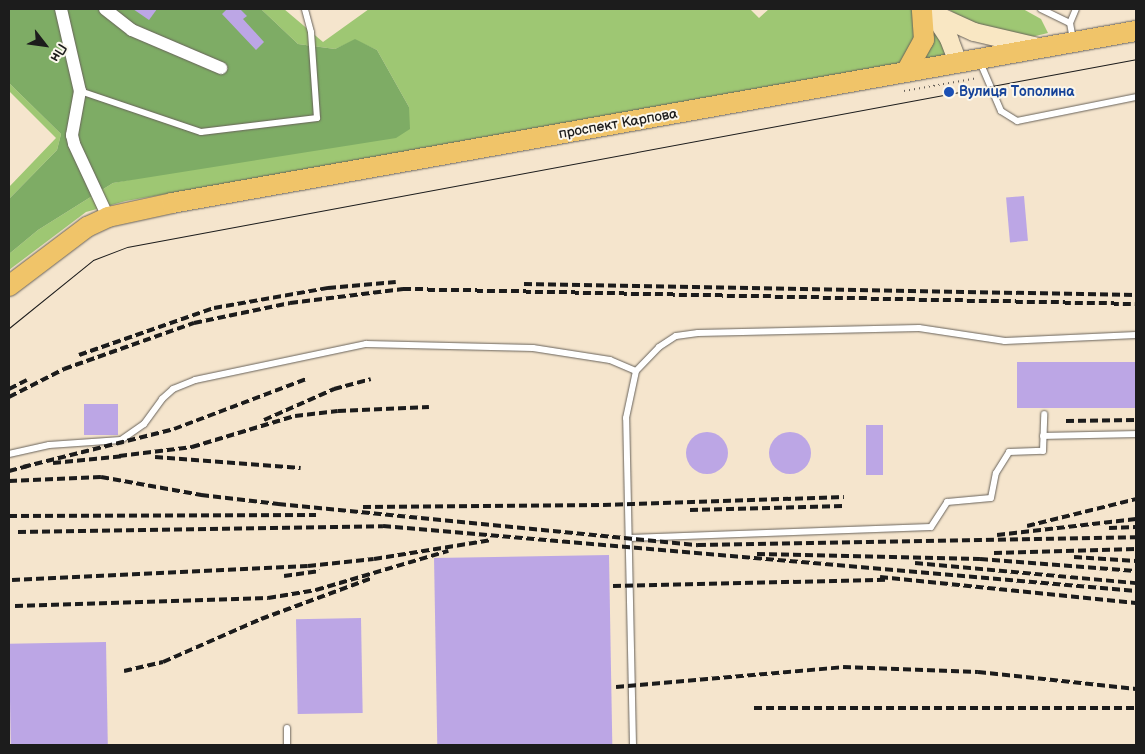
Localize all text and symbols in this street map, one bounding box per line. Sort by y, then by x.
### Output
north arrow [20,20,70,70]
text: Пн [46,40,70,65]
place label: Вулиця Тополина [959,84,1074,100]
marker: Вулиця Тополина [943,86,955,98]
street label: проспект Карпова [557,105,679,143]

